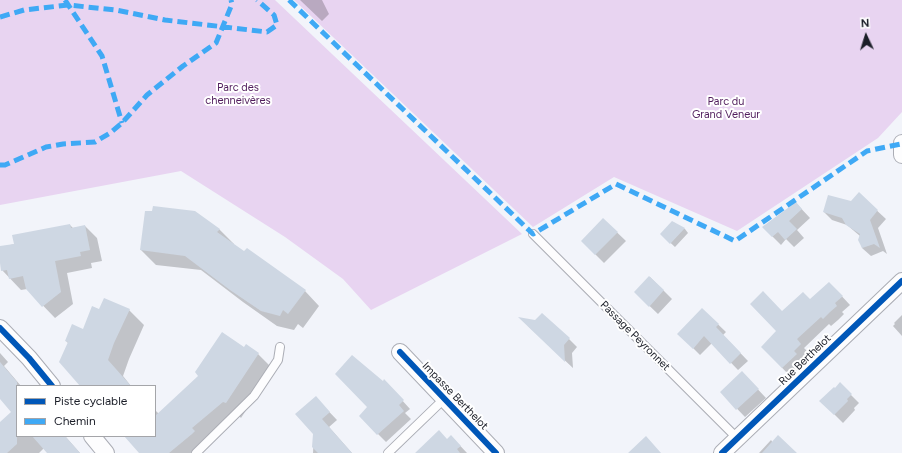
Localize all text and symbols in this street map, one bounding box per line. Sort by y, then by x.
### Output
north arrow [846,16,886,56]
text: N [860,17,870,30]
park label: Parc des chenneivères [205,81,271,107]
park label: Parc du Grand Veneur [692,95,760,121]
street label: Passage Peyronnet [597,298,673,374]
street label: Rue Berthelot [776,332,834,388]
street label: Impasse Berthelot [419,359,491,433]
legend [16,385,156,437]
text: Piste cyclable [54,394,127,408]
text: Chemin [54,414,96,428]

